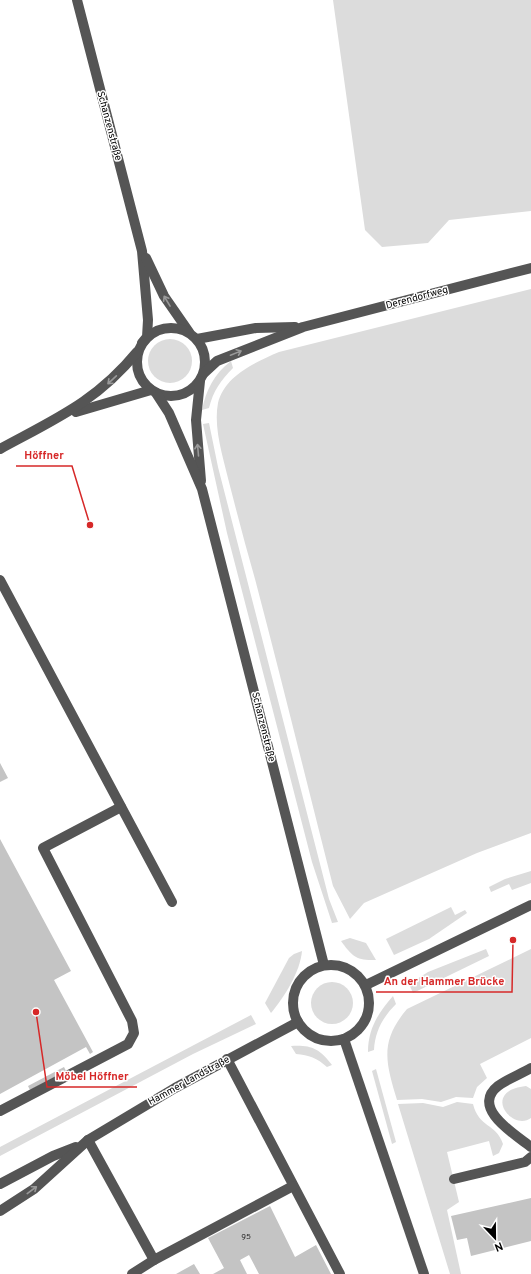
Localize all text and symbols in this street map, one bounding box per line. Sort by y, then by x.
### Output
street label: Schanzenstraße [93,90,125,162]
street label: Derendorfweg [384,283,450,313]
one-way arrow [163,295,171,307]
one-way arrow [230,348,242,356]
one-way arrow [108,375,118,384]
callout: Höffner [16,443,72,466]
one-way arrow [195,444,202,457]
text: Höffner [24,449,64,463]
street label: Schanzenstraße [248,691,278,763]
callout: An der Hammer Brücke [376,969,512,992]
text: An der Hammer Brücke [384,975,504,989]
street label: Hammer Landstraße [146,1053,232,1109]
callout: Möbel Höffner [47,1064,137,1087]
text: Möbel Höffner [55,1070,129,1084]
one-way arrow [27,1185,38,1194]
north arrow [475,1218,515,1258]
house number: 95 [241,1232,251,1242]
text: N [492,1238,505,1254]

